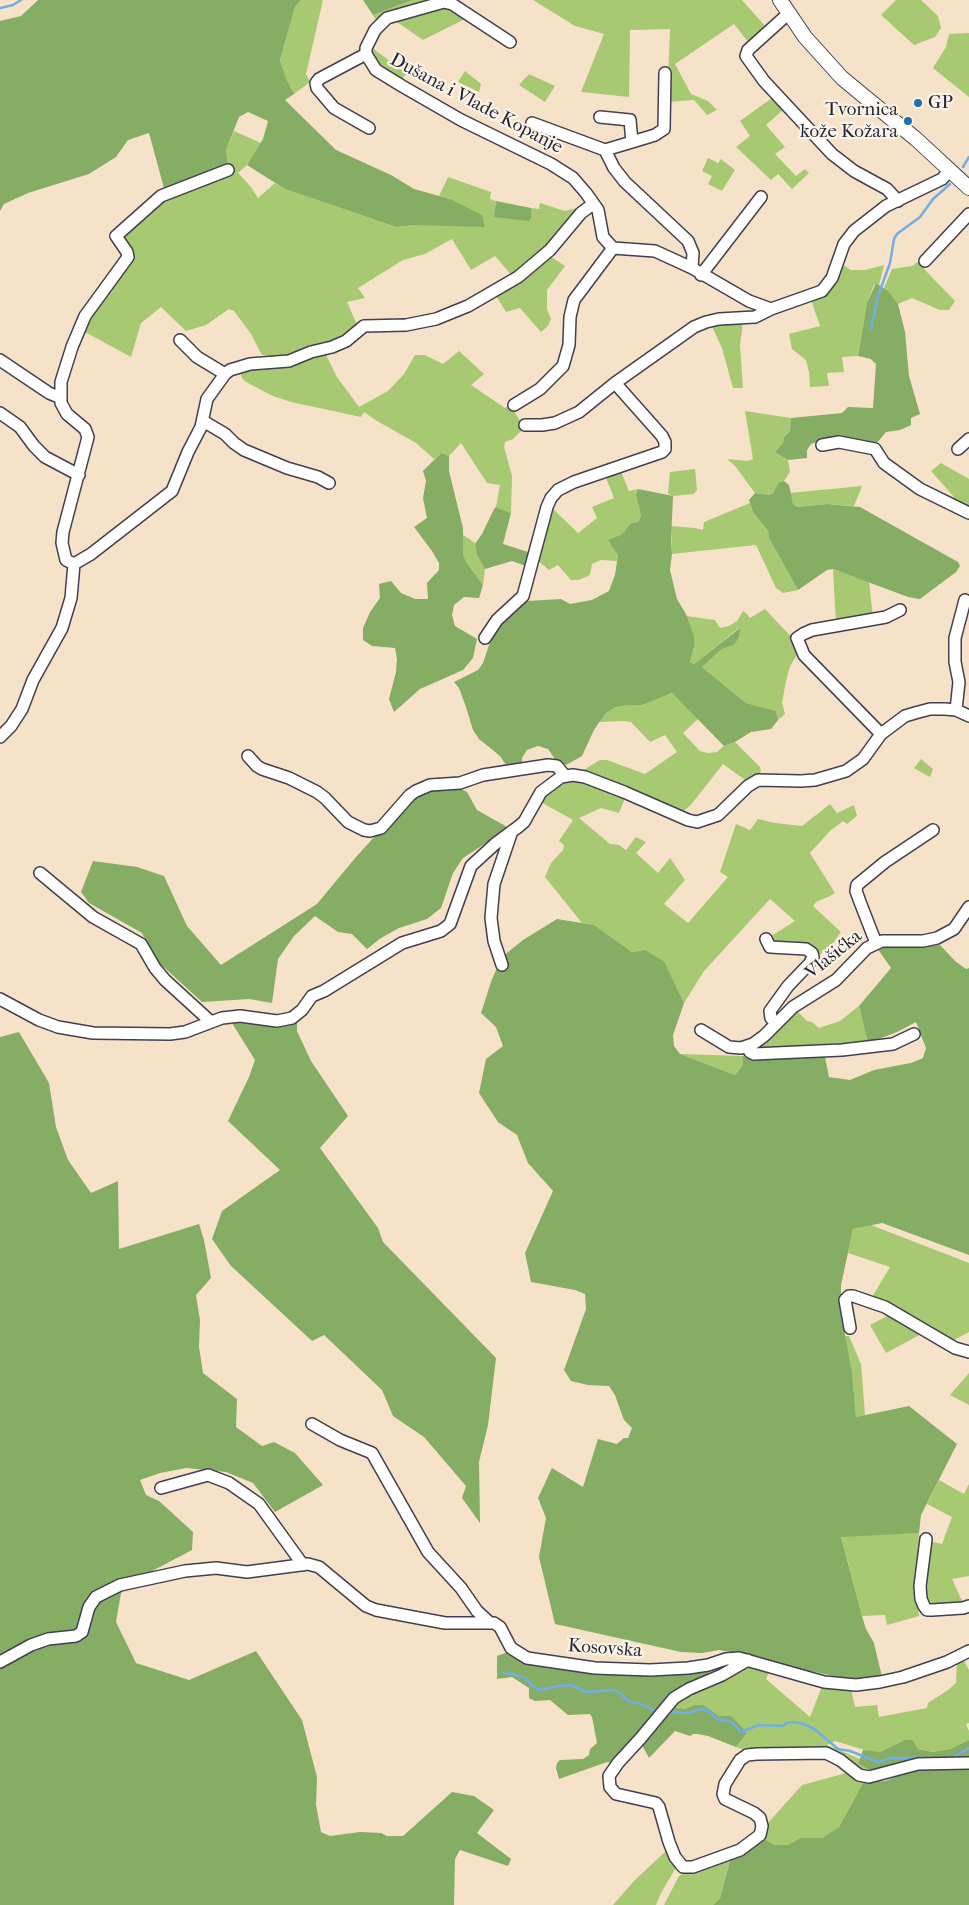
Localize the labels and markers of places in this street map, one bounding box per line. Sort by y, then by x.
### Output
place label: GP [928,92,953,114]
marker: GP [912,97,924,109]
place label: Tvornica kože Kožara [800,99,898,143]
marker: Tvornica kože Kožara [902,115,914,127]

